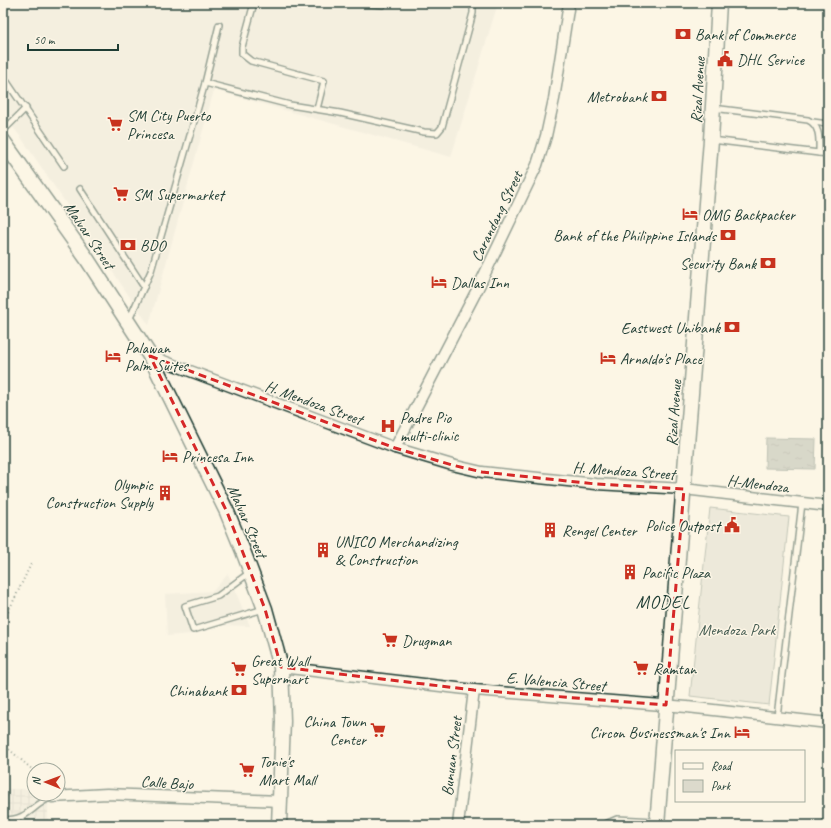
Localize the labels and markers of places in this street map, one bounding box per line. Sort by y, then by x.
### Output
bank icon: Bank of Commerce [674,25,692,43]
place label: Bank of Commerce [695,25,797,45]
public building icon: DHL Service [716,50,734,68]
place label: DHL Service [737,50,806,70]
place label: Metrobank [587,87,648,107]
bank icon: Metrobank [650,87,668,105]
place label: SM City Puerto Princesa [127,106,212,144]
supermarket icon: SM City Puerto Princesa [106,115,124,133]
supermarket icon: SM Supermarket [112,185,130,203]
place label: SM Supermarket [133,185,227,205]
hotel icon: OMG Backpacker [681,205,699,223]
place label: OMG Backpacker [702,205,796,225]
place label: Bank of the Philippine Islands [553,226,718,246]
bank icon: Bank of the Philippine Islands [719,226,737,244]
bank icon: BDO [119,236,137,254]
place label: BDO [140,236,168,256]
place label: Security Bank [680,254,757,274]
bank icon: Security Bank [759,254,777,272]
hotel icon: Dallas Inn [430,273,448,291]
place label: Dallas Inn [451,273,510,293]
place label: Eastwest Unibank [621,318,721,338]
bank icon: Eastwest Unibank [723,318,741,336]
place label: Palawan Palm Suites [125,338,189,376]
hotel icon: Palawan Palm Suites [104,347,122,365]
hotel icon: Arnaldo's Place [599,349,617,367]
place label: Arnaldo's Place [620,349,704,369]
place label: Padre Pio multi-clinic [400,408,460,446]
hospital icon: Padre Pio multi-clinic [379,417,397,435]
hotel icon: Princesa Inn [161,447,179,465]
place label: Princesa Inn [182,447,254,467]
place label: Olympic Construction Supply [46,475,155,513]
building icon: Olympic Construction Supply [156,484,174,502]
place label: Police Outpost [645,516,723,536]
public building icon: Police Outpost [723,516,741,534]
building icon: Rengel Center [541,521,559,539]
place label: Rengel Center [562,521,638,541]
place label: UNICO Merchandizing & Construction [335,532,459,570]
building icon: UNICO Merchandizing & Construction [314,541,332,559]
building icon: Pacific Plaza [621,563,639,581]
place label: Pacific Plaza [642,563,711,583]
supermarket icon: Drugman [381,631,399,649]
place label: Drugman [402,631,452,651]
place label: Great Wall Supermart [251,651,312,689]
supermarket icon: Ramtan [632,659,650,677]
place label: Ramtan [653,659,697,679]
supermarket icon: Great Wall Supermart [230,660,248,678]
place label: Chinabank [169,681,228,701]
bank icon: Chinabank [230,681,248,699]
place label: China Town Center [304,712,367,750]
supermarket icon: China Town Center [369,721,387,739]
place label: Circon Businessman's Inn [590,723,731,743]
hotel icon: Circon Businessman's Inn [733,723,751,741]
place label: Tonie's Mart Mall [259,752,319,790]
supermarket icon: Tonie's Mart Mall [238,761,256,779]

